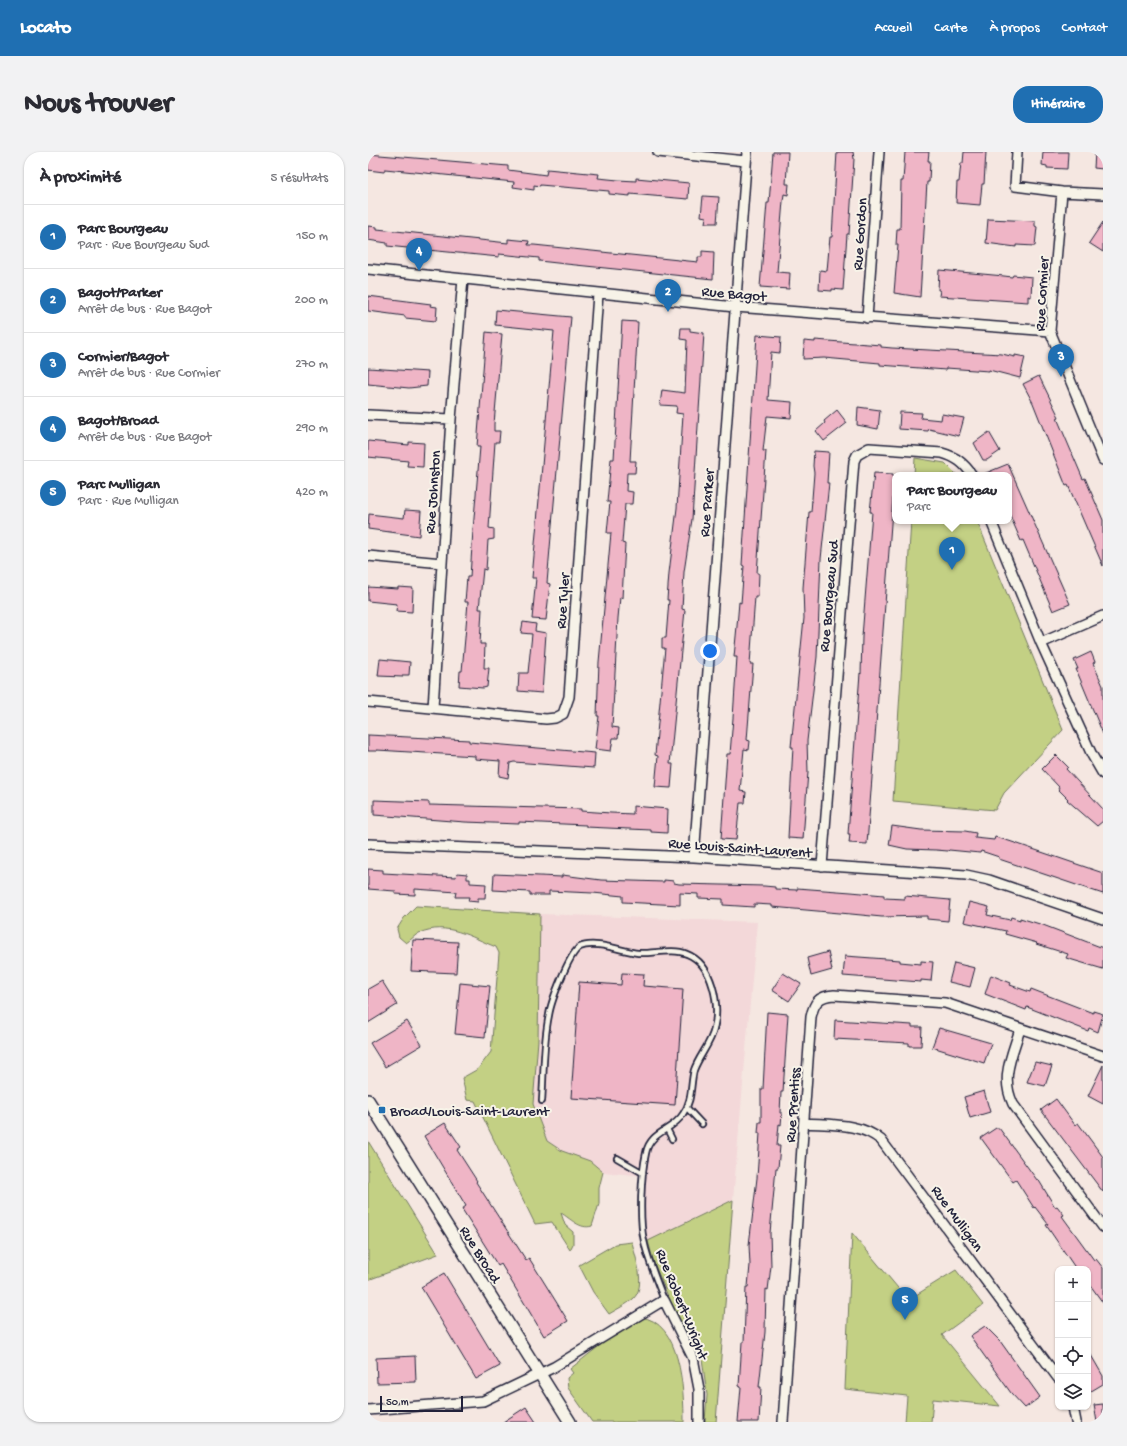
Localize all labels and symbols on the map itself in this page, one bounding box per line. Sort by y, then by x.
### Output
street label: Rue Gordon [849,197,873,271]
pin: 4 [406,238,432,271]
street label: Rue Cormier [1032,255,1054,332]
pin: 2 [655,279,681,312]
street label: Rue Bagot [701,283,769,307]
pin: 3 [1048,344,1074,377]
street label: Rue Johnston [422,450,446,535]
street label: Rue Parker [697,467,719,538]
pin: 1 [939,537,965,570]
street label: Rue Bourgeau Sud [816,538,844,653]
street label: Rue Tyler [553,571,575,630]
your location [700,641,720,661]
street label: Rue Louis-Saint-Laurent [668,835,814,863]
street label: Rue Prentiss [782,1067,806,1143]
place label: Broad/Louis-Saint-Laurent [389,1103,551,1121]
marker: Broad/Louis-Saint-Laurent [377,1105,387,1115]
street label: Rue Mulligan [926,1183,986,1256]
street label: Rue Broad [455,1223,505,1288]
street label: Rue Robert-Wright [651,1247,712,1364]
pin: 5 [892,1287,918,1320]
scale bar [380,1394,463,1413]

